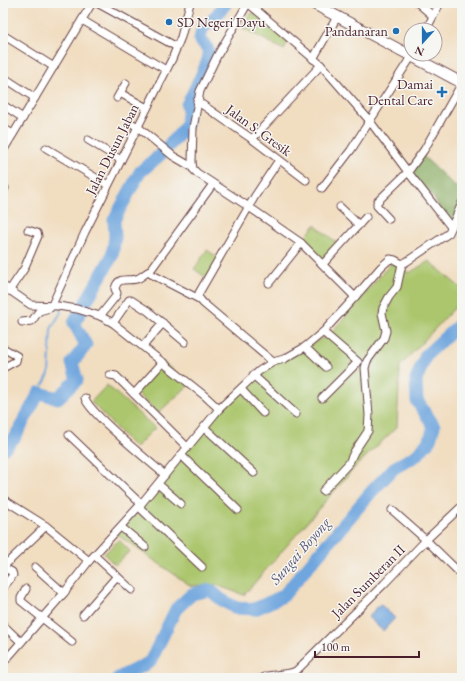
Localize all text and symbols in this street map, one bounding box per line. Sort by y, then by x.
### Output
place label: SD Negeri Dayu [177,13,266,31]
marker: SD Negeri Dayu [164,17,174,27]
place label: Pandanaran [325,22,389,40]
north arrow [403,22,443,62]
marker: Pandanaran [391,26,401,36]
text: N [413,43,426,59]
place label: Damai Dental Care [368,75,434,109]
marker: Damai Dental Care [436,86,448,98]
street label: Jalan Dusun Jaban [81,100,143,198]
street label: Jalan S. Gresik [222,100,296,160]
water label: Sungai Boyong [265,513,334,589]
street label: Jalan Sumberan II [327,540,409,622]
scale bar [315,633,419,659]
text: 100 m [321,639,351,655]

